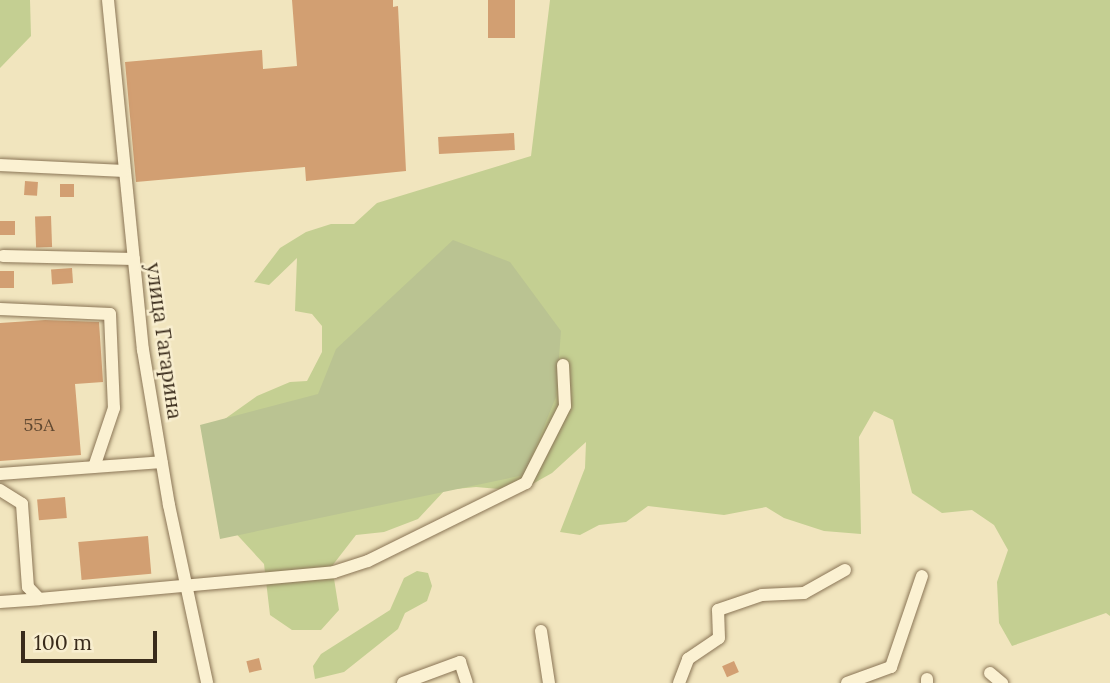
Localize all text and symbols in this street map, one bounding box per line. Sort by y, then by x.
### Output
street label: улица Гагарина [141,261,187,421]
house number: 55А [24,414,54,436]
scale bar [24,616,161,660]
text: 100 m [34,629,92,656]

